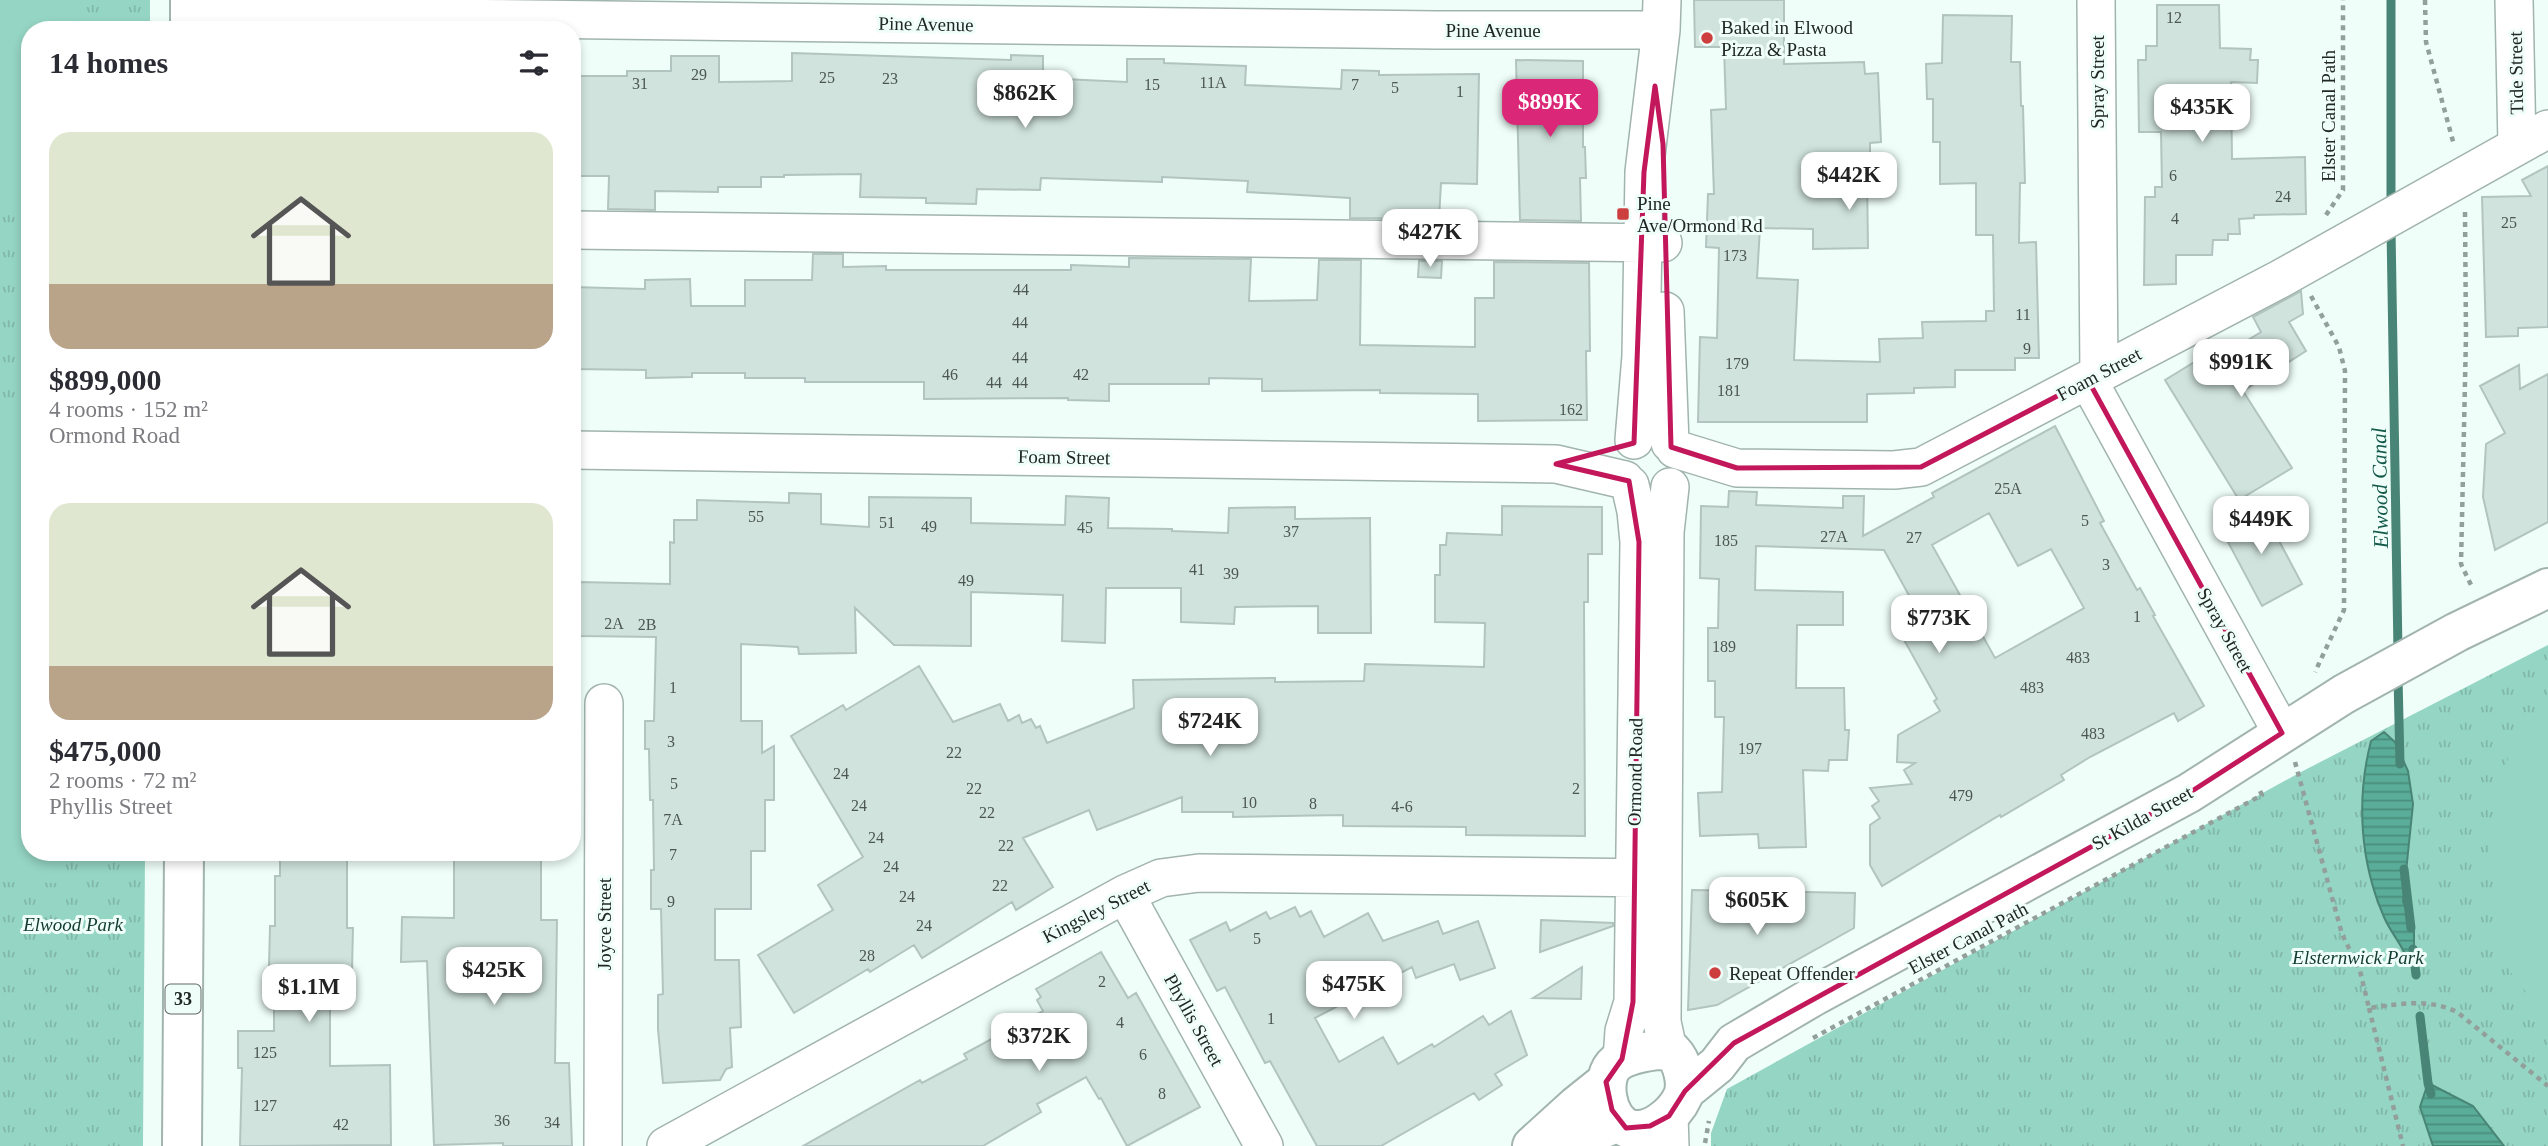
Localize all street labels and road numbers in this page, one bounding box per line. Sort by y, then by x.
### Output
street label: Pine Avenue [878,13,974,35]
street label: Pine Avenue [1445,20,1541,41]
street label: Tide Street [2505,30,2527,115]
street label: Spray Street [2087,35,2108,129]
street label: Elster Canal Path [2318,50,2339,182]
street label: Foam Street [2053,343,2145,405]
street label: Foam Street [1018,446,1111,468]
street label: Spray Street [2193,584,2257,677]
street label: Ormond Road [1624,717,1646,826]
street label: St Kilda Street [2088,781,2197,854]
street label: Kingsley Street [1039,875,1154,947]
street label: Joyce Street [594,877,615,970]
street label: Elster Canal Path [1905,898,2032,978]
street label: Phyllis Street [1160,970,1228,1070]
road number: 33 [166,984,200,1014]

